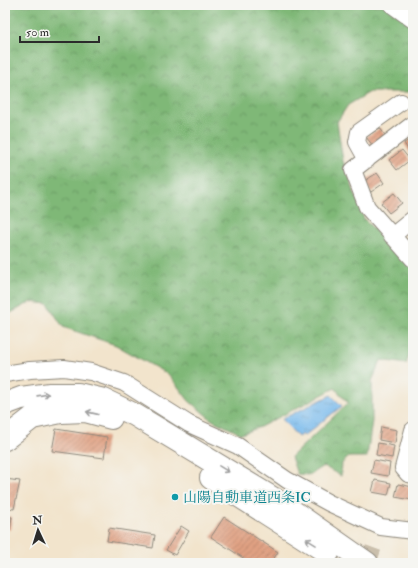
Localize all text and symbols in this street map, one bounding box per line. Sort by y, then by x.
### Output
scale bar [20,18,99,44]
text: 50 m [26,25,50,40]
one-way arrow [36,391,49,399]
one-way arrow [86,408,99,416]
one-way arrow [218,465,230,473]
place label: 山陽自動車道西条IC [183,489,311,506]
marker: 山陽自動車道西条IC [170,492,180,502]
north arrow [18,510,58,550]
text: N [31,514,44,527]
one-way arrow [306,538,317,547]

